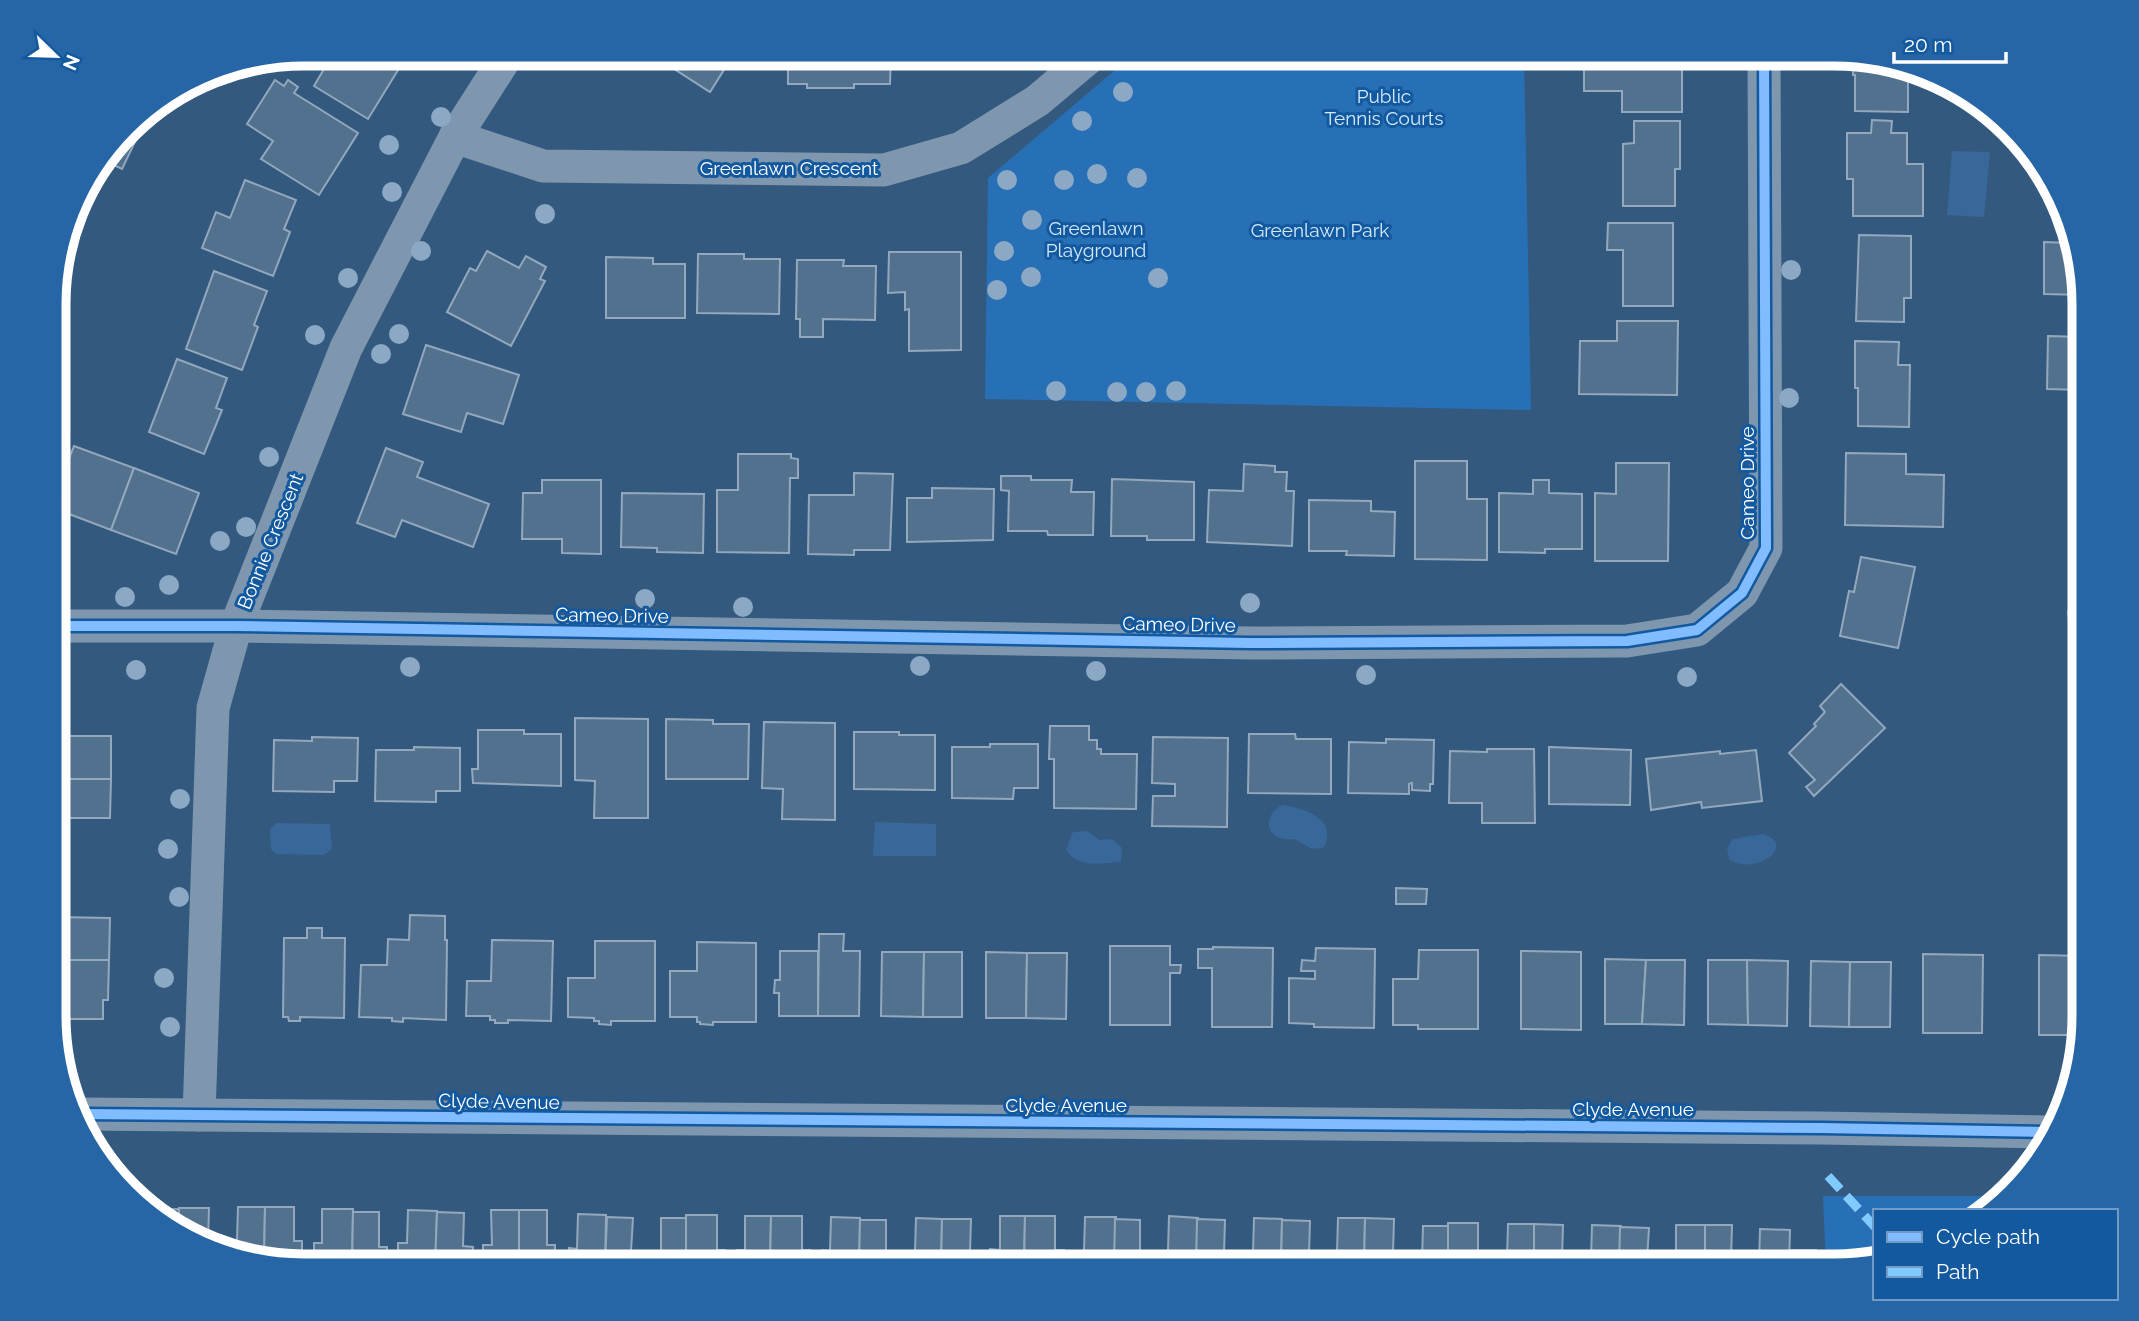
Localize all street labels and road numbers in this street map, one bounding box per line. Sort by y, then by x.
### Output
street label: Greenlawn Crescent [700,157,879,179]
street label: Cameo Drive [1736,426,1758,540]
street label: Bonnie Crescent [233,469,308,612]
street label: Cameo Drive [555,603,669,627]
street label: Cameo Drive [1122,612,1236,636]
street label: Clyde Avenue [438,1089,560,1113]
street label: Clyde Avenue [1005,1094,1127,1116]
street label: Clyde Avenue [1572,1098,1694,1120]

